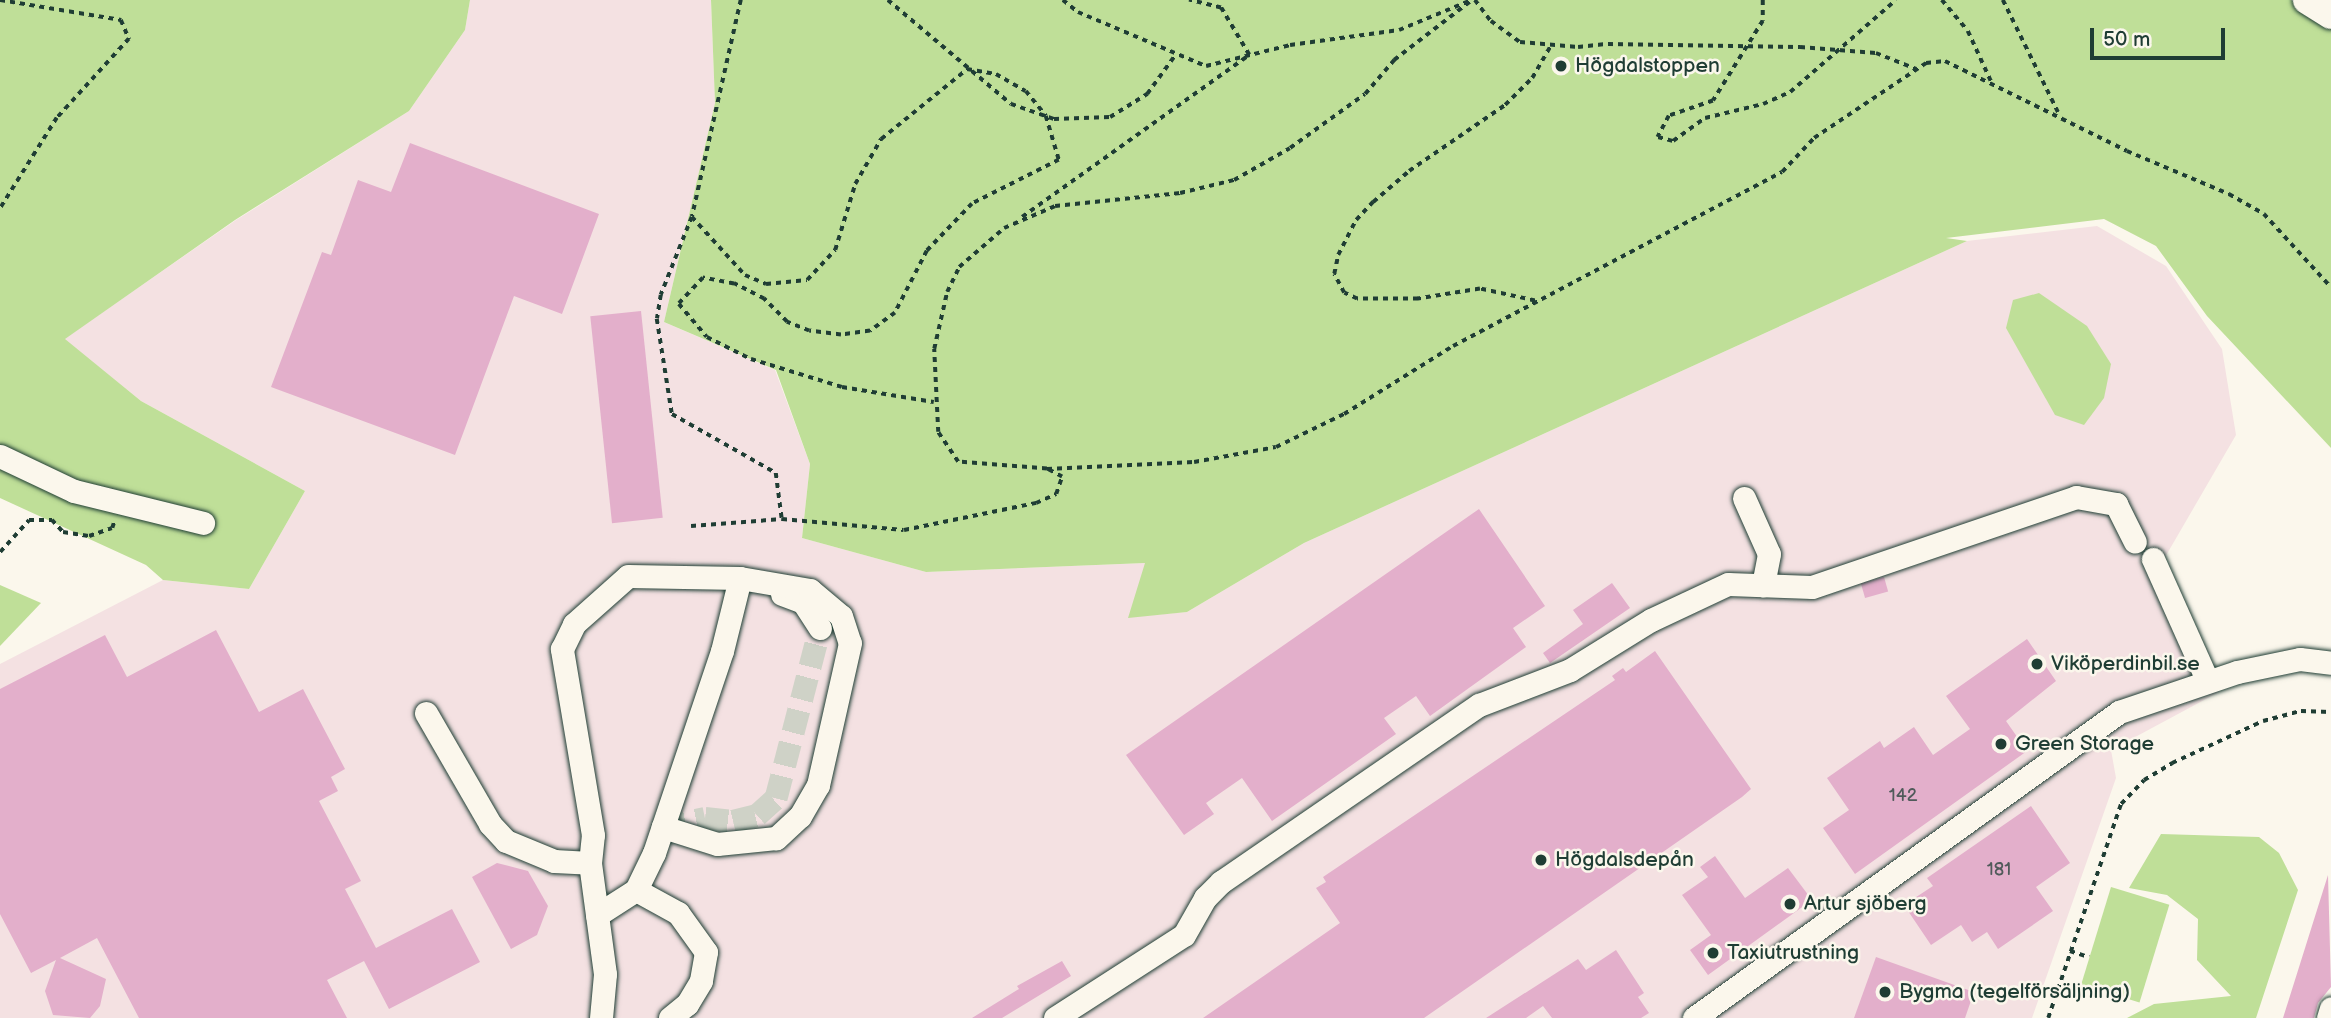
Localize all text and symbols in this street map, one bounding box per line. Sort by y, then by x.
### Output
scale bar [2093,14,2228,58]
text: 50 m [2103,27,2150,52]
place label: Högdalstoppen [1575,53,1720,79]
marker: Högdalstoppen [1553,58,1569,74]
place label: Viköperdinbil.se [2051,651,2200,677]
marker: Viköperdinbil.se [2029,656,2045,672]
place label: Green Storage [2015,731,2154,757]
marker: Green Storage [1993,736,2009,752]
house number: 142 [1889,785,1917,807]
place label: Högdalsdepån [1555,847,1694,873]
marker: Högdalsdepån [1533,852,1549,868]
house number: 181 [1987,859,2011,881]
place label: Artur sjöberg [1804,891,1927,917]
marker: Artur sjöberg [1782,896,1798,912]
place label: Taxiutrustning [1727,940,1859,966]
marker: Taxiutrustning [1705,945,1721,961]
place label: Bygma (tegelförsäljning) [1899,979,2130,1005]
marker: Bygma (tegelförsäljning) [1877,984,1893,1000]

